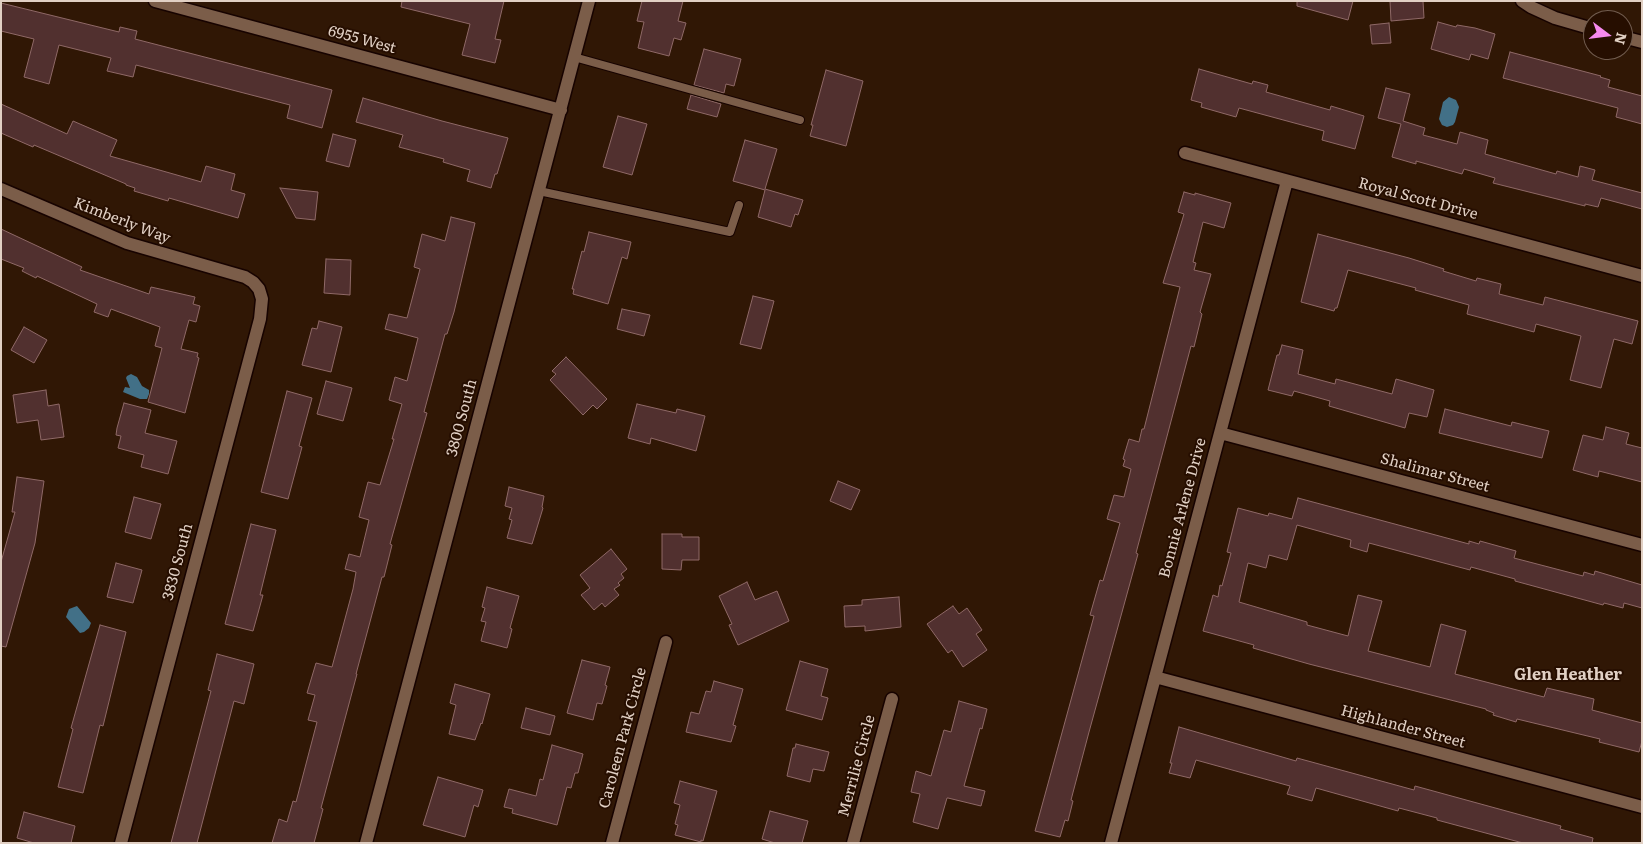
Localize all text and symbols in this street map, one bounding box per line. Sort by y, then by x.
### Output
north arrow [1583,10,1633,60]
street label: 6955 West [326,22,398,58]
text: N [1610,30,1633,47]
street label: Royal Scott Drive [1356,174,1480,224]
street label: Kimberly Way [71,194,173,248]
street label: 3800 South [443,377,481,459]
street label: Bonnie Arlene Drive [1156,436,1210,580]
street label: Shalimar Street [1378,450,1492,496]
street label: 3830 South [159,522,197,602]
street label: Caroleen Park Circle [595,665,651,811]
district label: Glen Heather [1514,665,1622,685]
street label: Highlander Street [1339,702,1467,752]
street label: Merrilie Circle [835,713,879,819]

